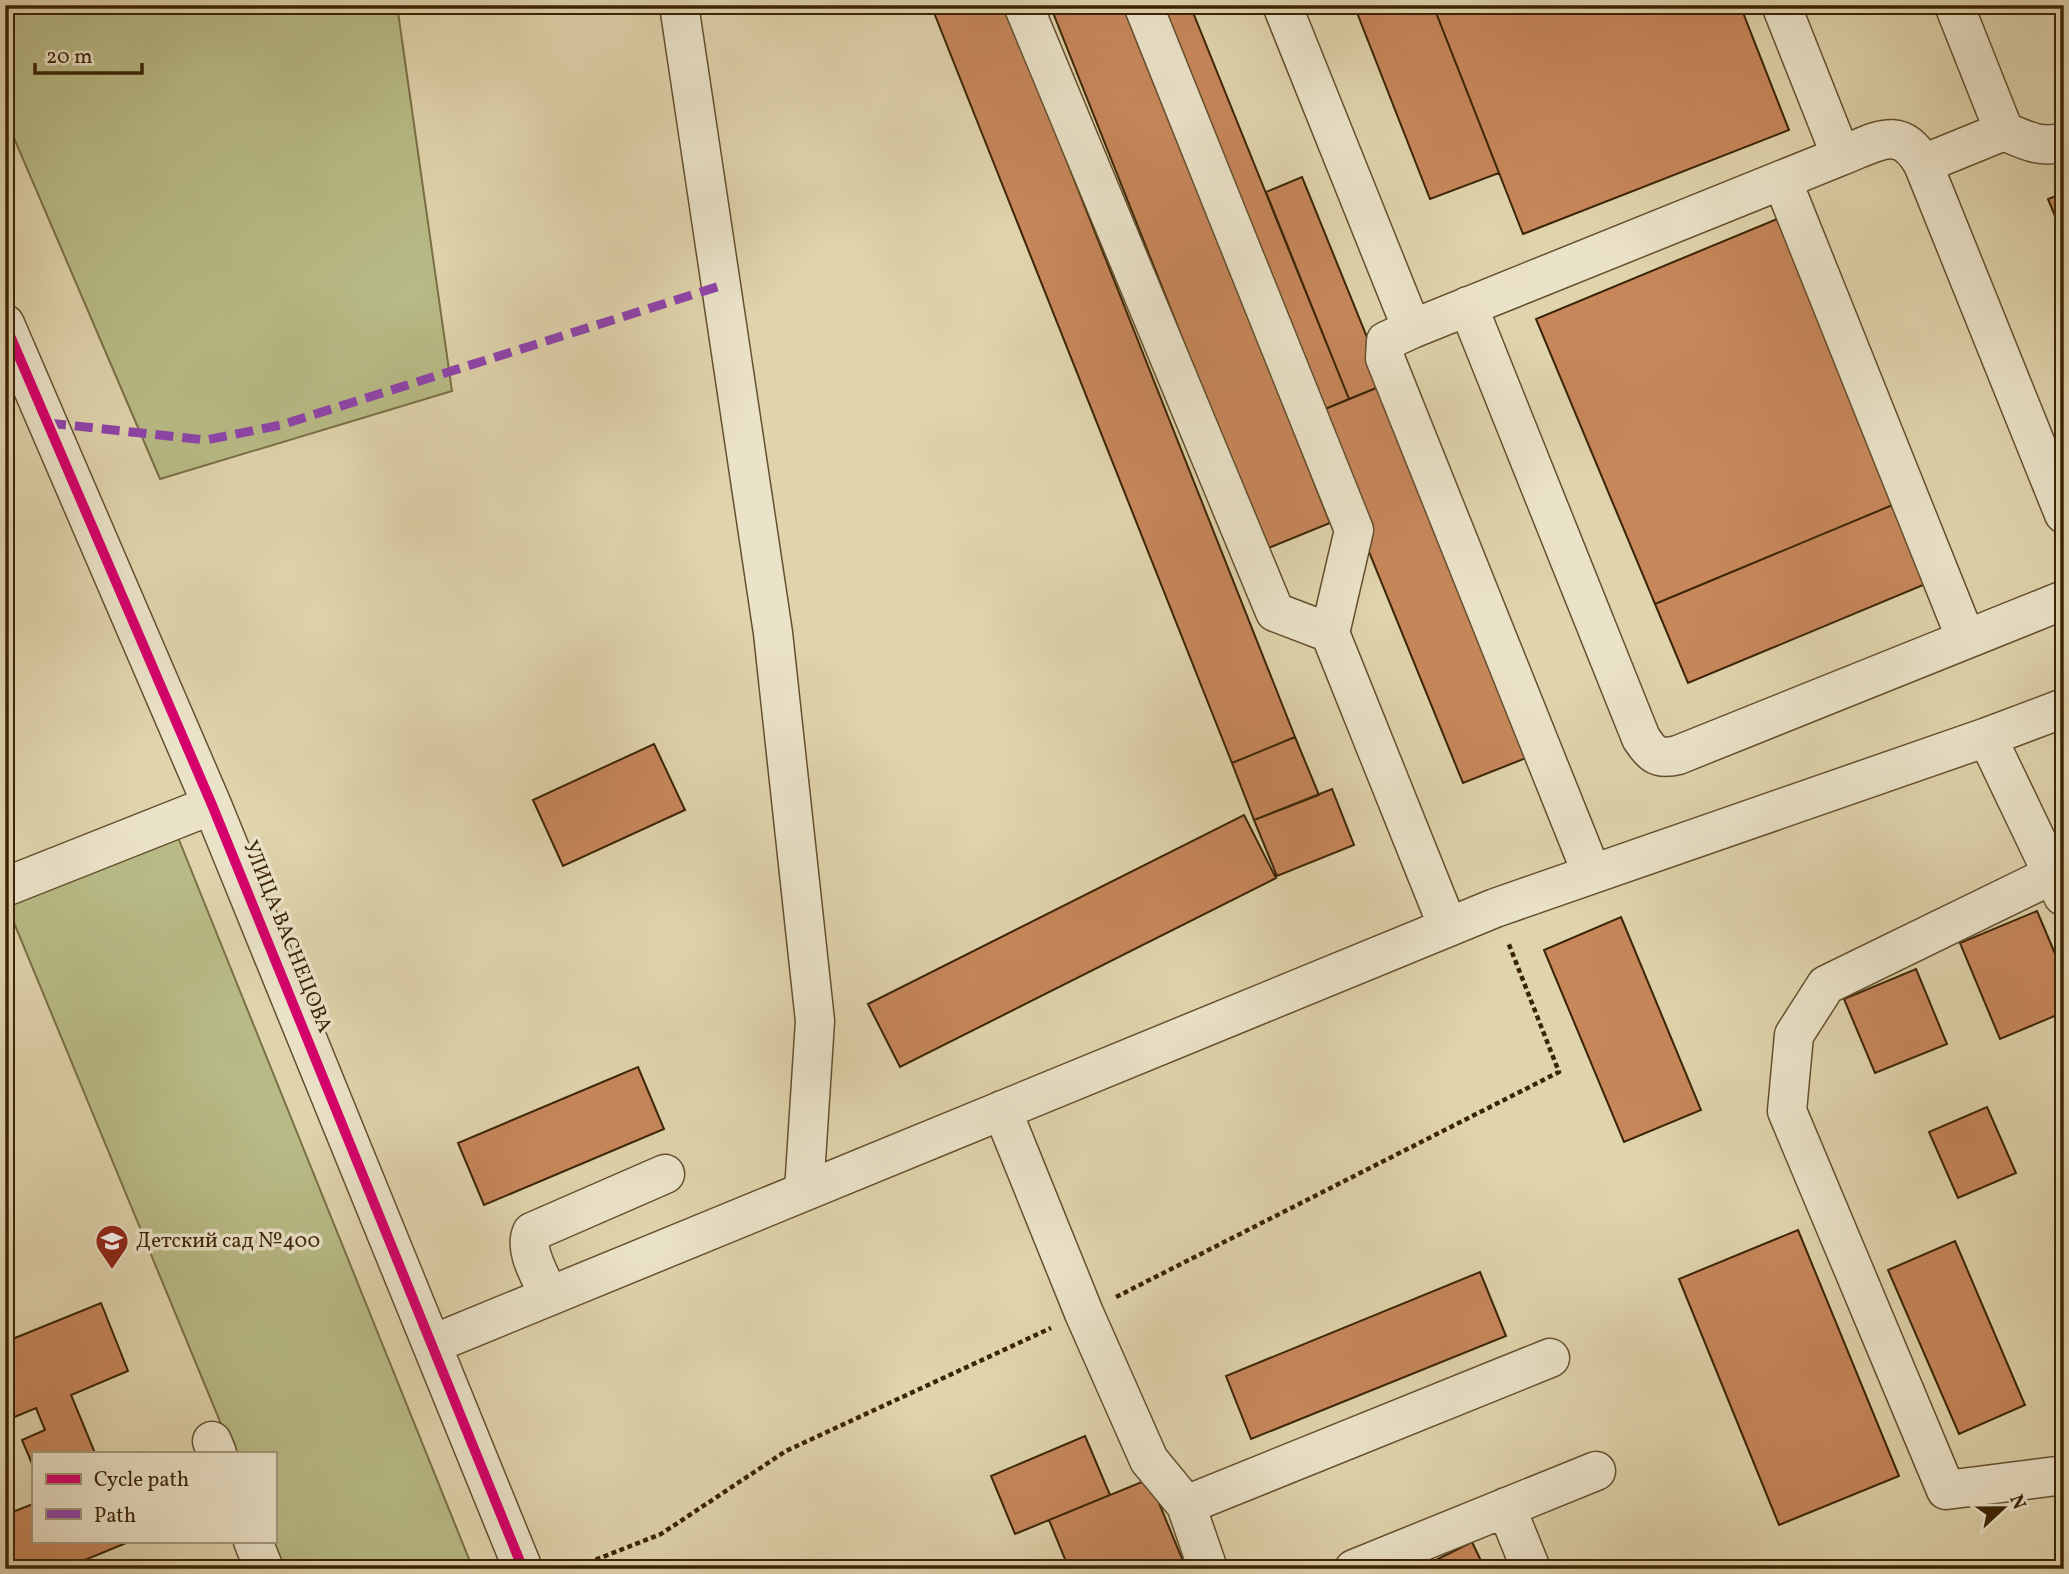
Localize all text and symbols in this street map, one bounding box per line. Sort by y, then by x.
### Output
scale bar [35,32,142,76]
text: 20 m [46,43,92,72]
street label: УЛИЦА ВАСНЕЦОВА [235,837,339,1038]
school or university icon: Детский сад №400 [93,1222,131,1271]
place label: Детский сад №400 [136,1227,320,1256]
legend [32,1452,276,1542]
text: Cycle path [94,1466,189,1495]
north arrow [1968,1472,2038,1542]
text: N [2002,1491,2032,1514]
text: Path [94,1502,136,1531]

